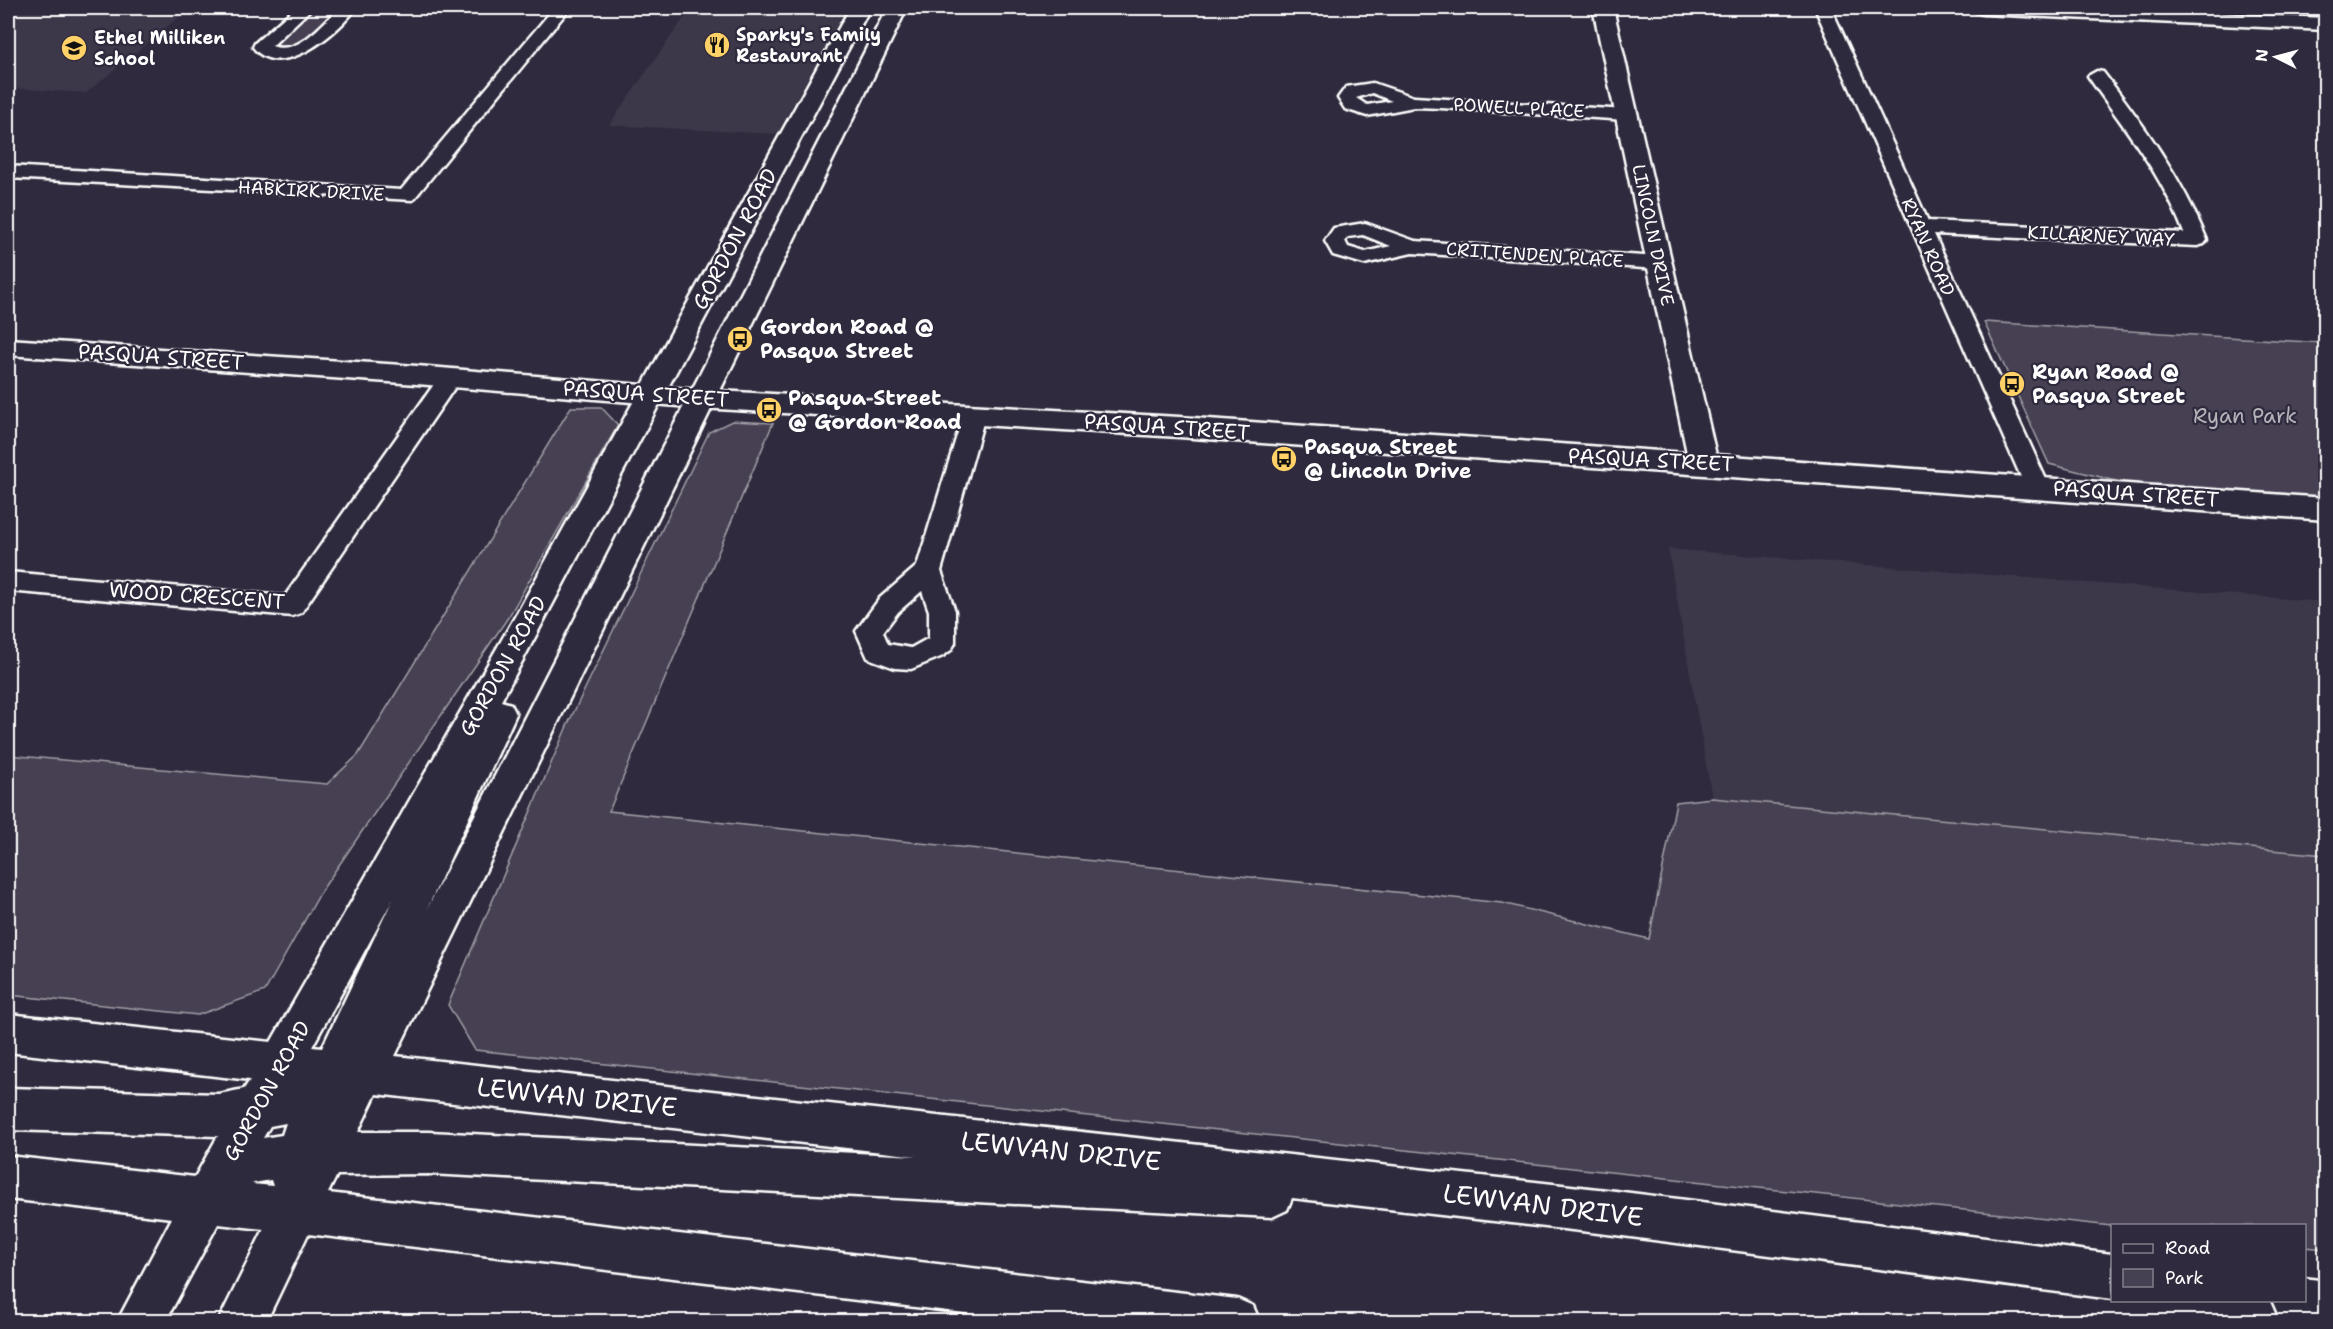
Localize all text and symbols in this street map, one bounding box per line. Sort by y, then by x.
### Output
place label: Sparky's Family Restaurant [736,23,881,68]
place label: Ethel Milliken School [94,26,225,71]
north arrow [2246,27,2306,87]
restaurant icon: Sparky's Family Restaurant [702,30,732,60]
school or university icon: Ethel Milliken School [59,33,89,63]
text: N [2250,48,2273,63]
street label: POWELL PLACE [1453,93,1585,123]
street label: LINCOLN DRIVE [1626,162,1680,308]
street label: GORDON ROAD [686,164,784,314]
street label: HABKIRK DRIVE [237,175,385,207]
street label: RYAN ROAD [1896,194,1960,300]
street label: KILLARNEY WAY [2027,220,2175,252]
street label: CRITTENDEN PLACE [1445,237,1625,273]
place label: Gordon Road @ Pasqua Street [760,313,934,365]
bus stop icon: Gordon Road @ Pasqua Street [725,324,755,354]
street label: PASQUA STREET [77,337,245,377]
place label: Ryan Road @ Pasqua Street [2032,358,2185,410]
bus stop icon: Ryan Road @ Pasqua Street [1997,369,2027,399]
street label: PASQUA STREET [562,374,730,414]
place label: Pasqua Street @ Gordon Road [788,384,962,436]
bus stop icon: Pasqua Street @ Gordon Road [754,395,784,425]
park label: Ryan Park [2193,402,2297,430]
street label: PASQUA STREET [1083,407,1251,447]
place label: Pasqua Street @ Lincoln Drive [1304,433,1472,485]
street label: PASQUA STREET [1567,442,1735,478]
bus stop icon: Pasqua Street @ Lincoln Drive [1269,444,1299,474]
street label: PASQUA STREET [2052,474,2220,514]
street label: WOOD CRESCENT [108,576,286,616]
street label: GORDON ROAD [453,591,553,741]
street label: GORDON ROAD [217,1016,317,1166]
street label: LEWVAN DRIVE [475,1069,679,1124]
street label: LEWVAN DRIVE [959,1123,1163,1178]
street label: LEWVAN DRIVE [1441,1175,1645,1234]
legend [2111,1224,2306,1302]
text: Road [2165,1236,2210,1260]
text: Park [2165,1266,2204,1290]

